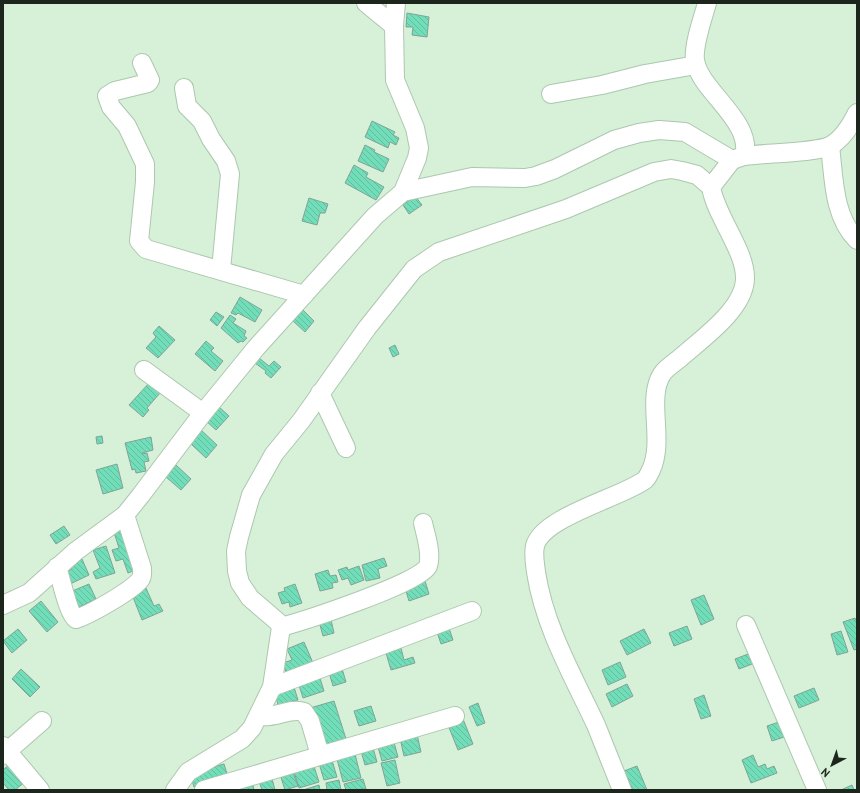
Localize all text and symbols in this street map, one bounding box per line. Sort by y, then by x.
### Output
north arrow [812,745,852,785]
text: N [818,765,833,780]

